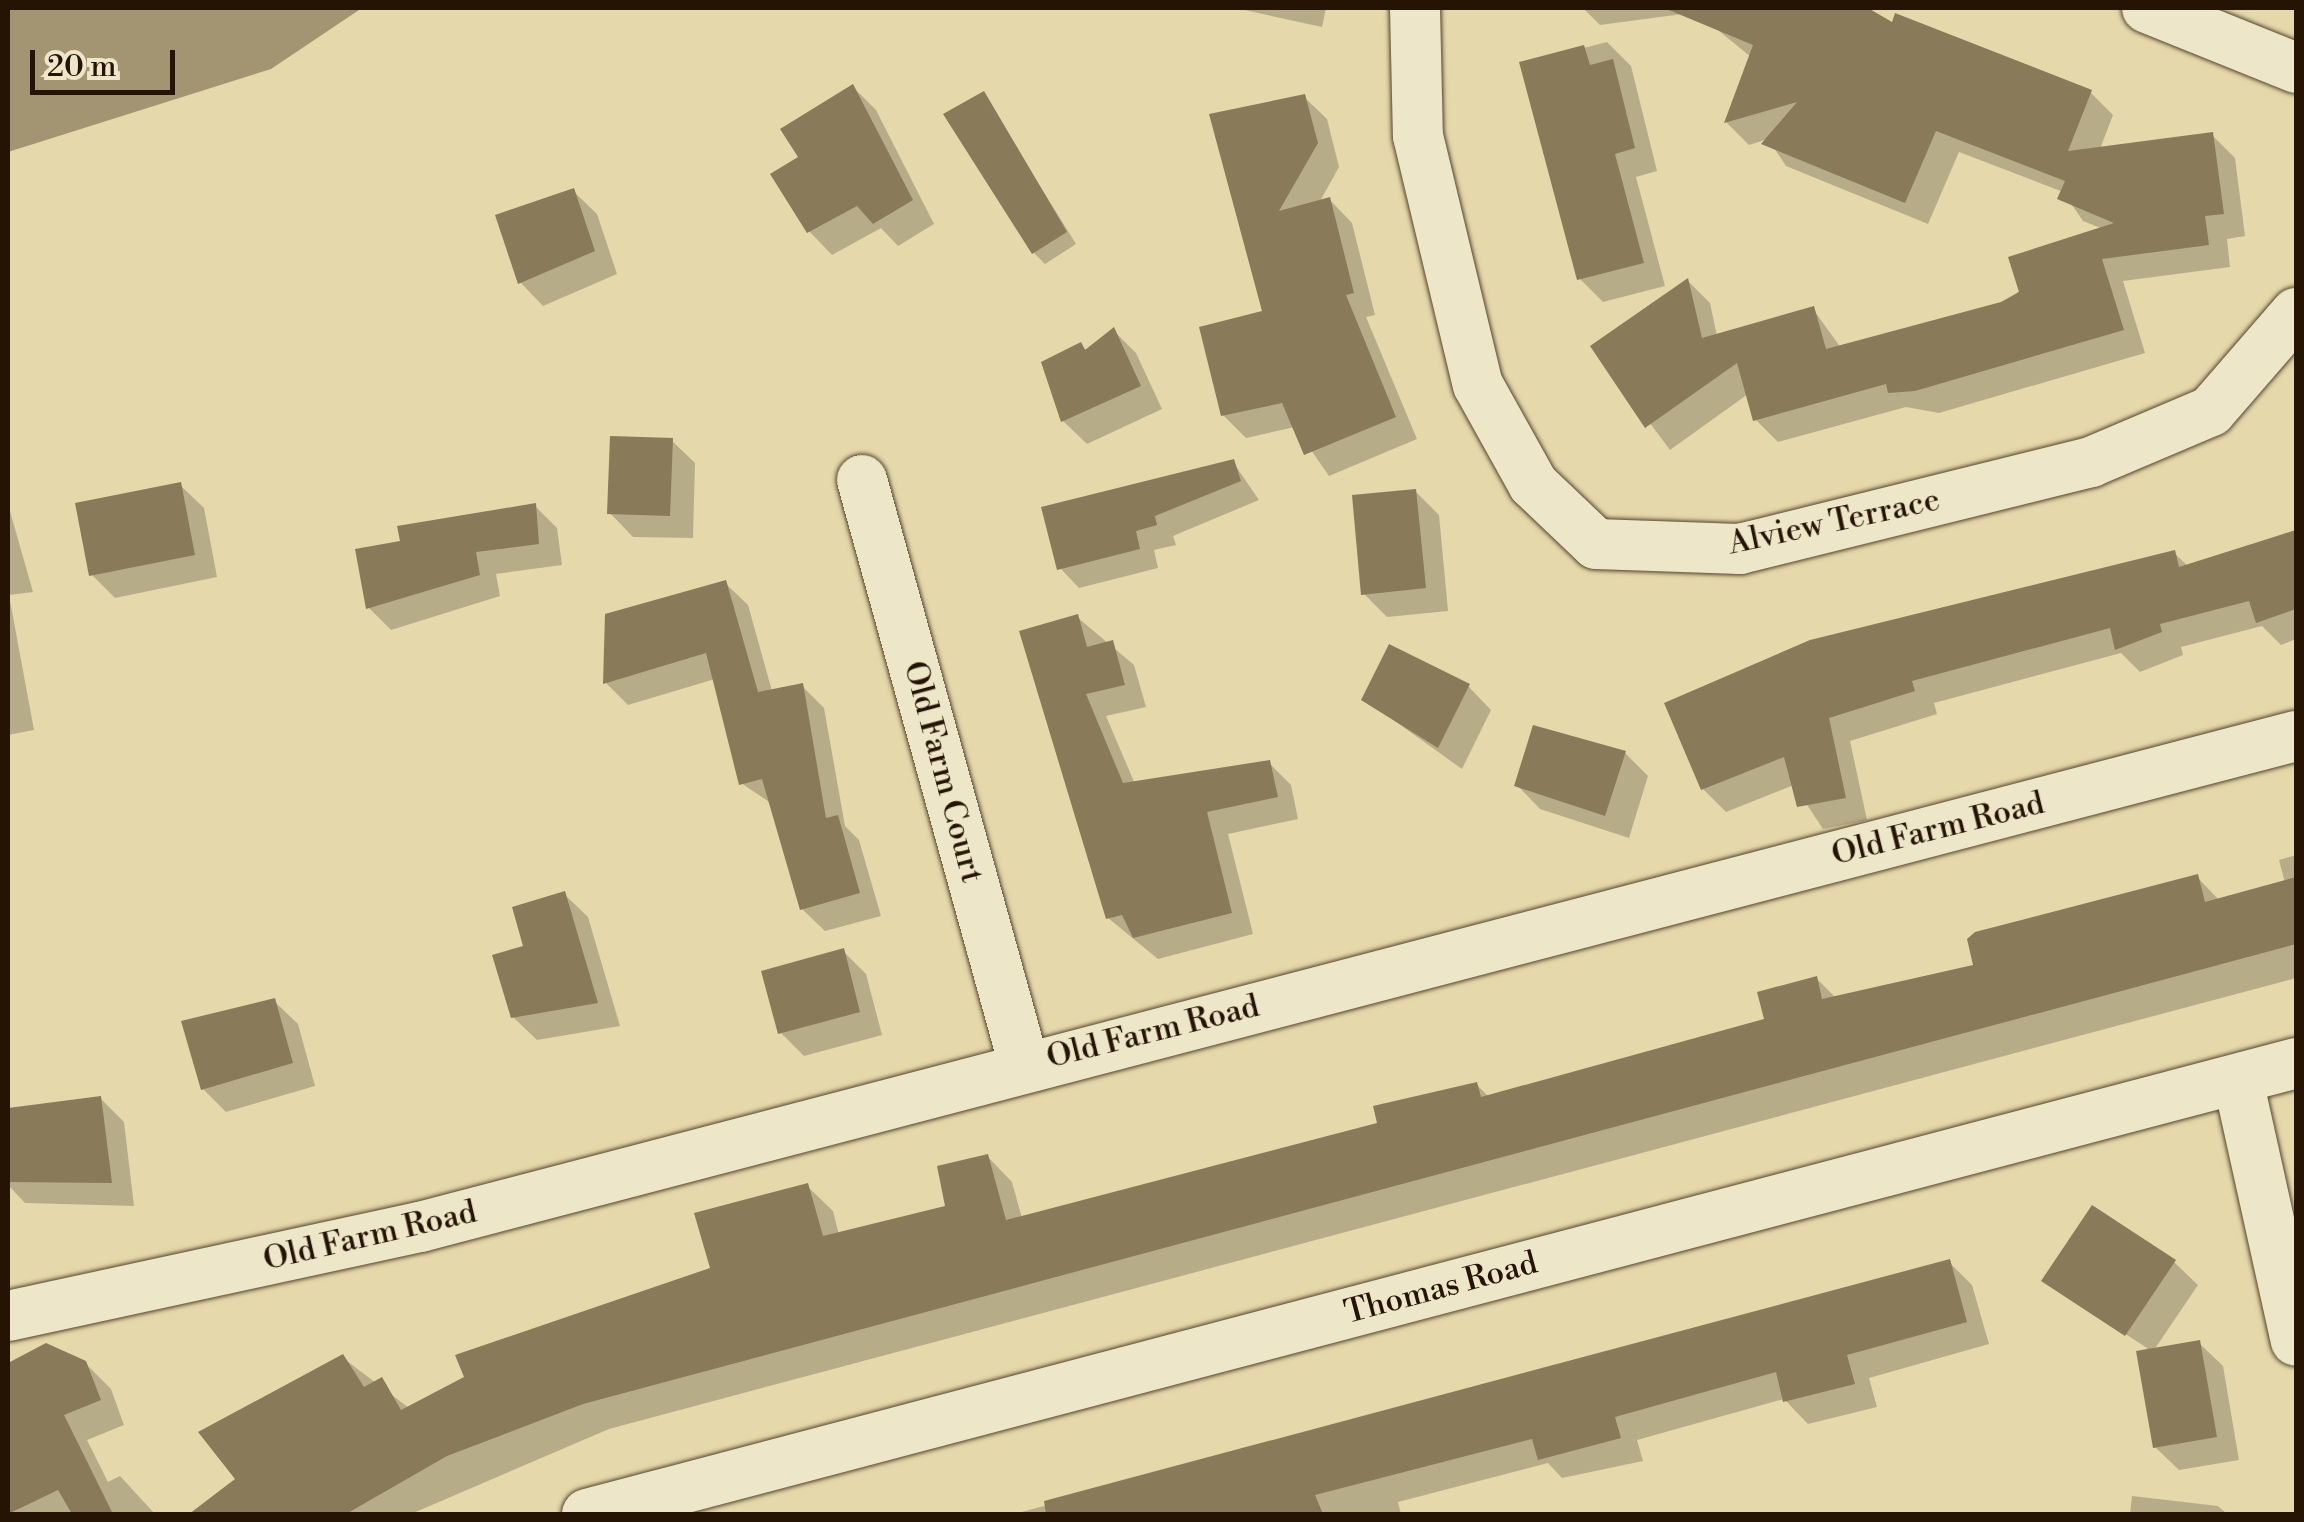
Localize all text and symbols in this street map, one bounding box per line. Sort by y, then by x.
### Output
scale bar [35,30,180,92]
text: 20 m [47,48,116,86]
street label: Alview Terrace [1725,481,1943,563]
street label: Old Farm Court [895,657,991,887]
street label: Old Farm Road [1828,784,2048,874]
street label: Old Farm Road [1043,987,1263,1077]
street label: Old Farm Road [260,1193,480,1279]
street label: Thomas Road [1340,1244,1542,1332]

